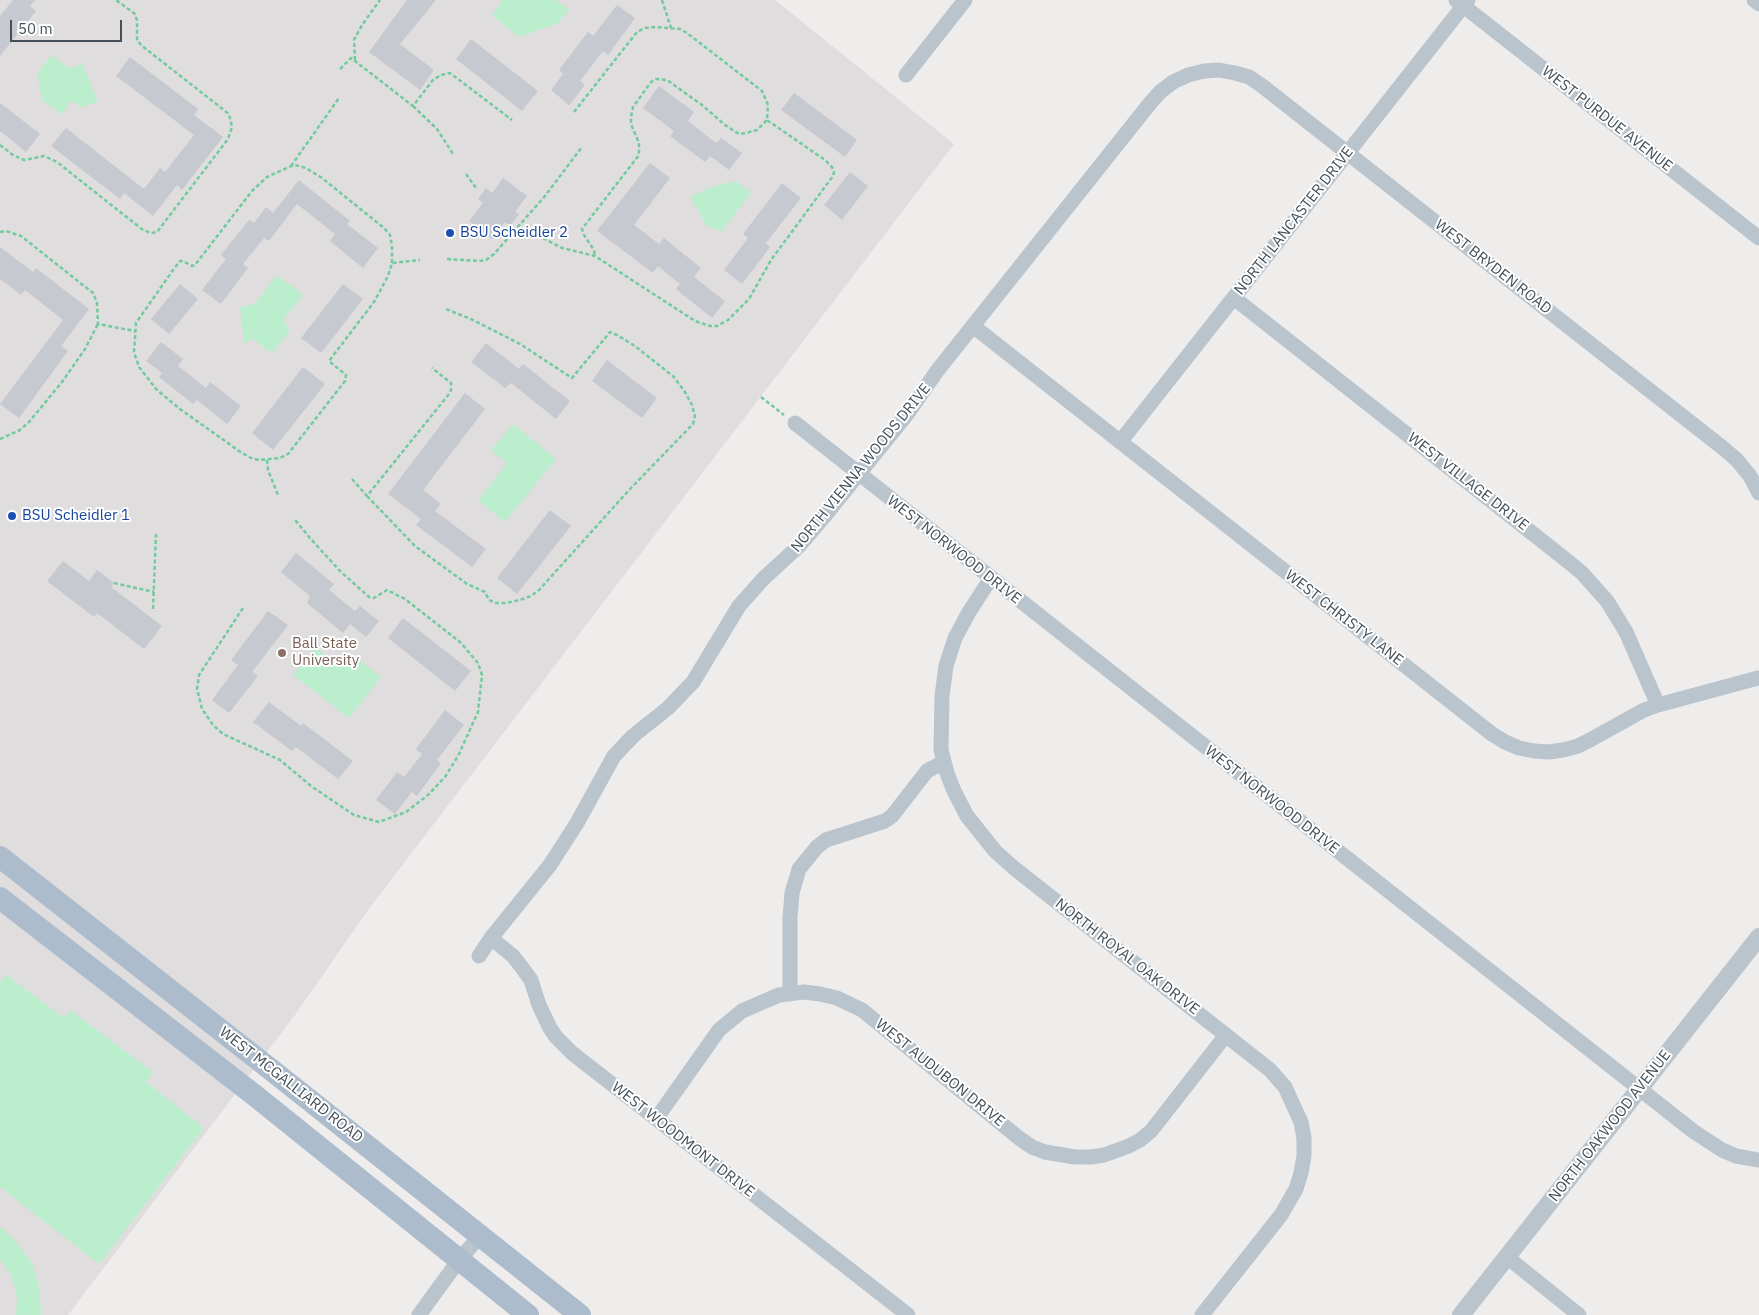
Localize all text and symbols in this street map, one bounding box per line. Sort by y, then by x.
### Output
scale bar [12,10,125,42]
text: 50 m [18,19,53,38]
street label: WEST PURDUE AVENUE [1538,62,1676,176]
street label: NORTH LANCASTER DRIVE [1231,143,1357,299]
street label: WEST BRYDEN ROAD [1431,216,1555,318]
place label: BSU Scheidler 2 [460,224,568,242]
marker: BSU Scheidler 2 [444,227,456,239]
street label: NORTH VIENNA WOODS DRIVE [787,380,935,556]
street label: WEST VILLAGE DRIVE [1404,429,1532,535]
street label: WEST NORWOOD DRIVE [883,492,1025,608]
place label: BSU Scheidler 1 [22,507,130,525]
marker: BSU Scheidler 1 [6,510,18,522]
street label: WEST CHRISTY LANE [1281,566,1407,670]
place label: Ball State University [292,635,359,670]
marker: Ball State University [276,647,288,659]
street label: WEST NORWOOD DRIVE [1201,742,1343,858]
street label: NORTH ROYAL OAK DRIVE [1051,895,1203,1019]
street label: WEST AUDUBON DRIVE [872,1015,1008,1131]
street label: WEST MCGALLIARD ROAD [216,1023,366,1147]
street label: NORTH OAKWOOD AVENUE [1545,1047,1675,1205]
street label: WEST WOODMONT DRIVE [608,1079,758,1201]

